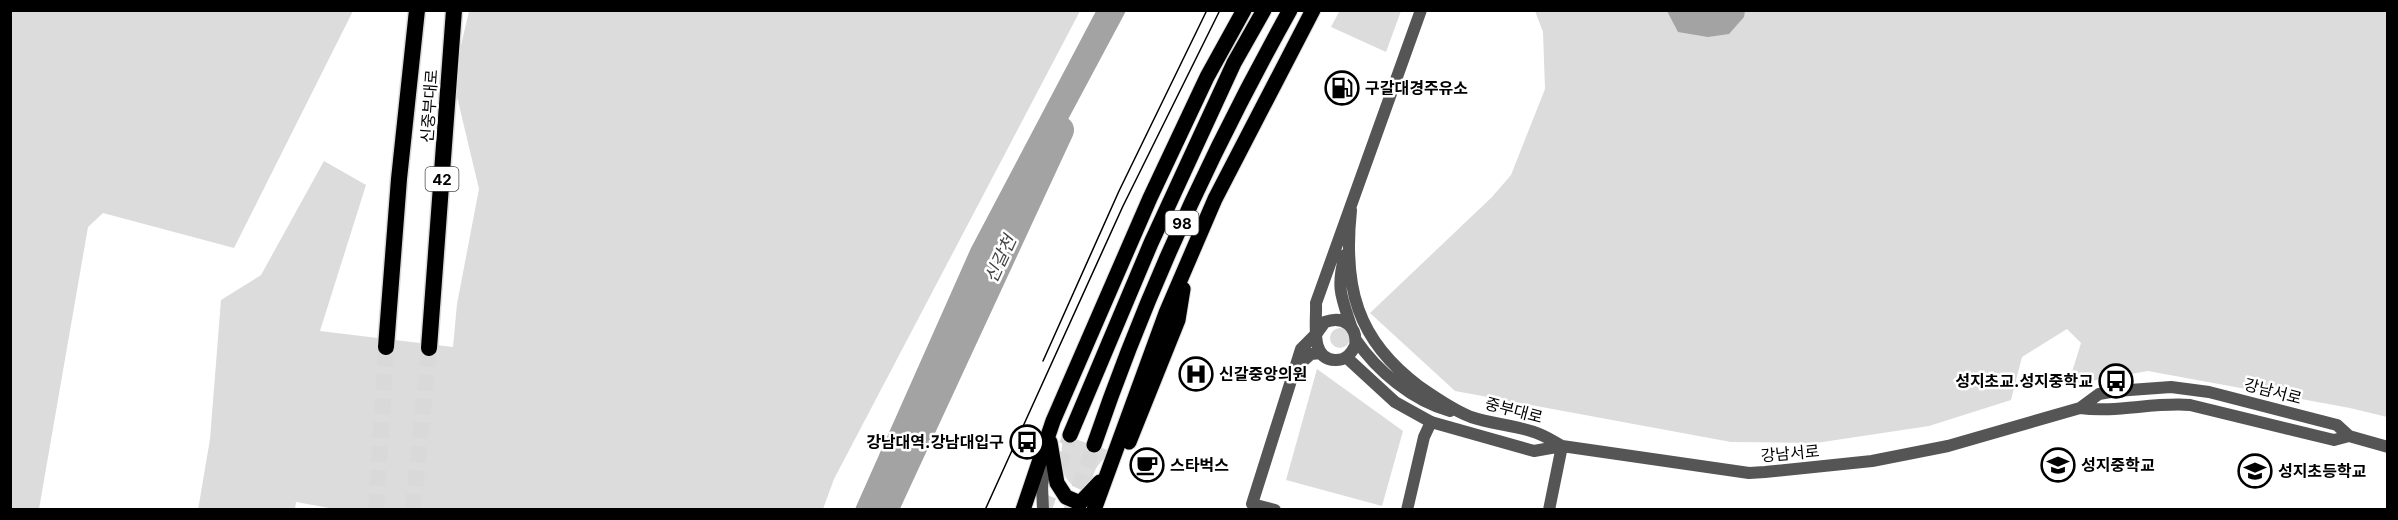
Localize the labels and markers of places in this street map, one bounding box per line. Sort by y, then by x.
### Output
fuel station icon: 구갈대경주유소 [1324,70,1360,106]
place label: 구갈대경주유소 [1365,78,1468,98]
hospital icon: 신갈중앙의원 [1178,356,1214,392]
bus stop icon: 성지초교.성지중학교 [2098,363,2134,399]
place label: 신갈중앙의원 [1219,364,1307,384]
place label: 성지초교.성지중학교 [1955,371,2093,391]
bus stop icon: 강남대역.강남대입구 [1009,424,1045,460]
place label: 강남대역.강남대입구 [866,432,1004,452]
cafe icon: 스타벅스 [1129,447,1165,483]
school or university icon: 성지중학교 [2040,447,2076,483]
school or university icon: 성지초등학교 [2237,453,2273,489]
place label: 스타벅스 [1170,455,1229,475]
place label: 성지중학교 [2081,455,2155,475]
place label: 성지초등학교 [2278,461,2367,481]

